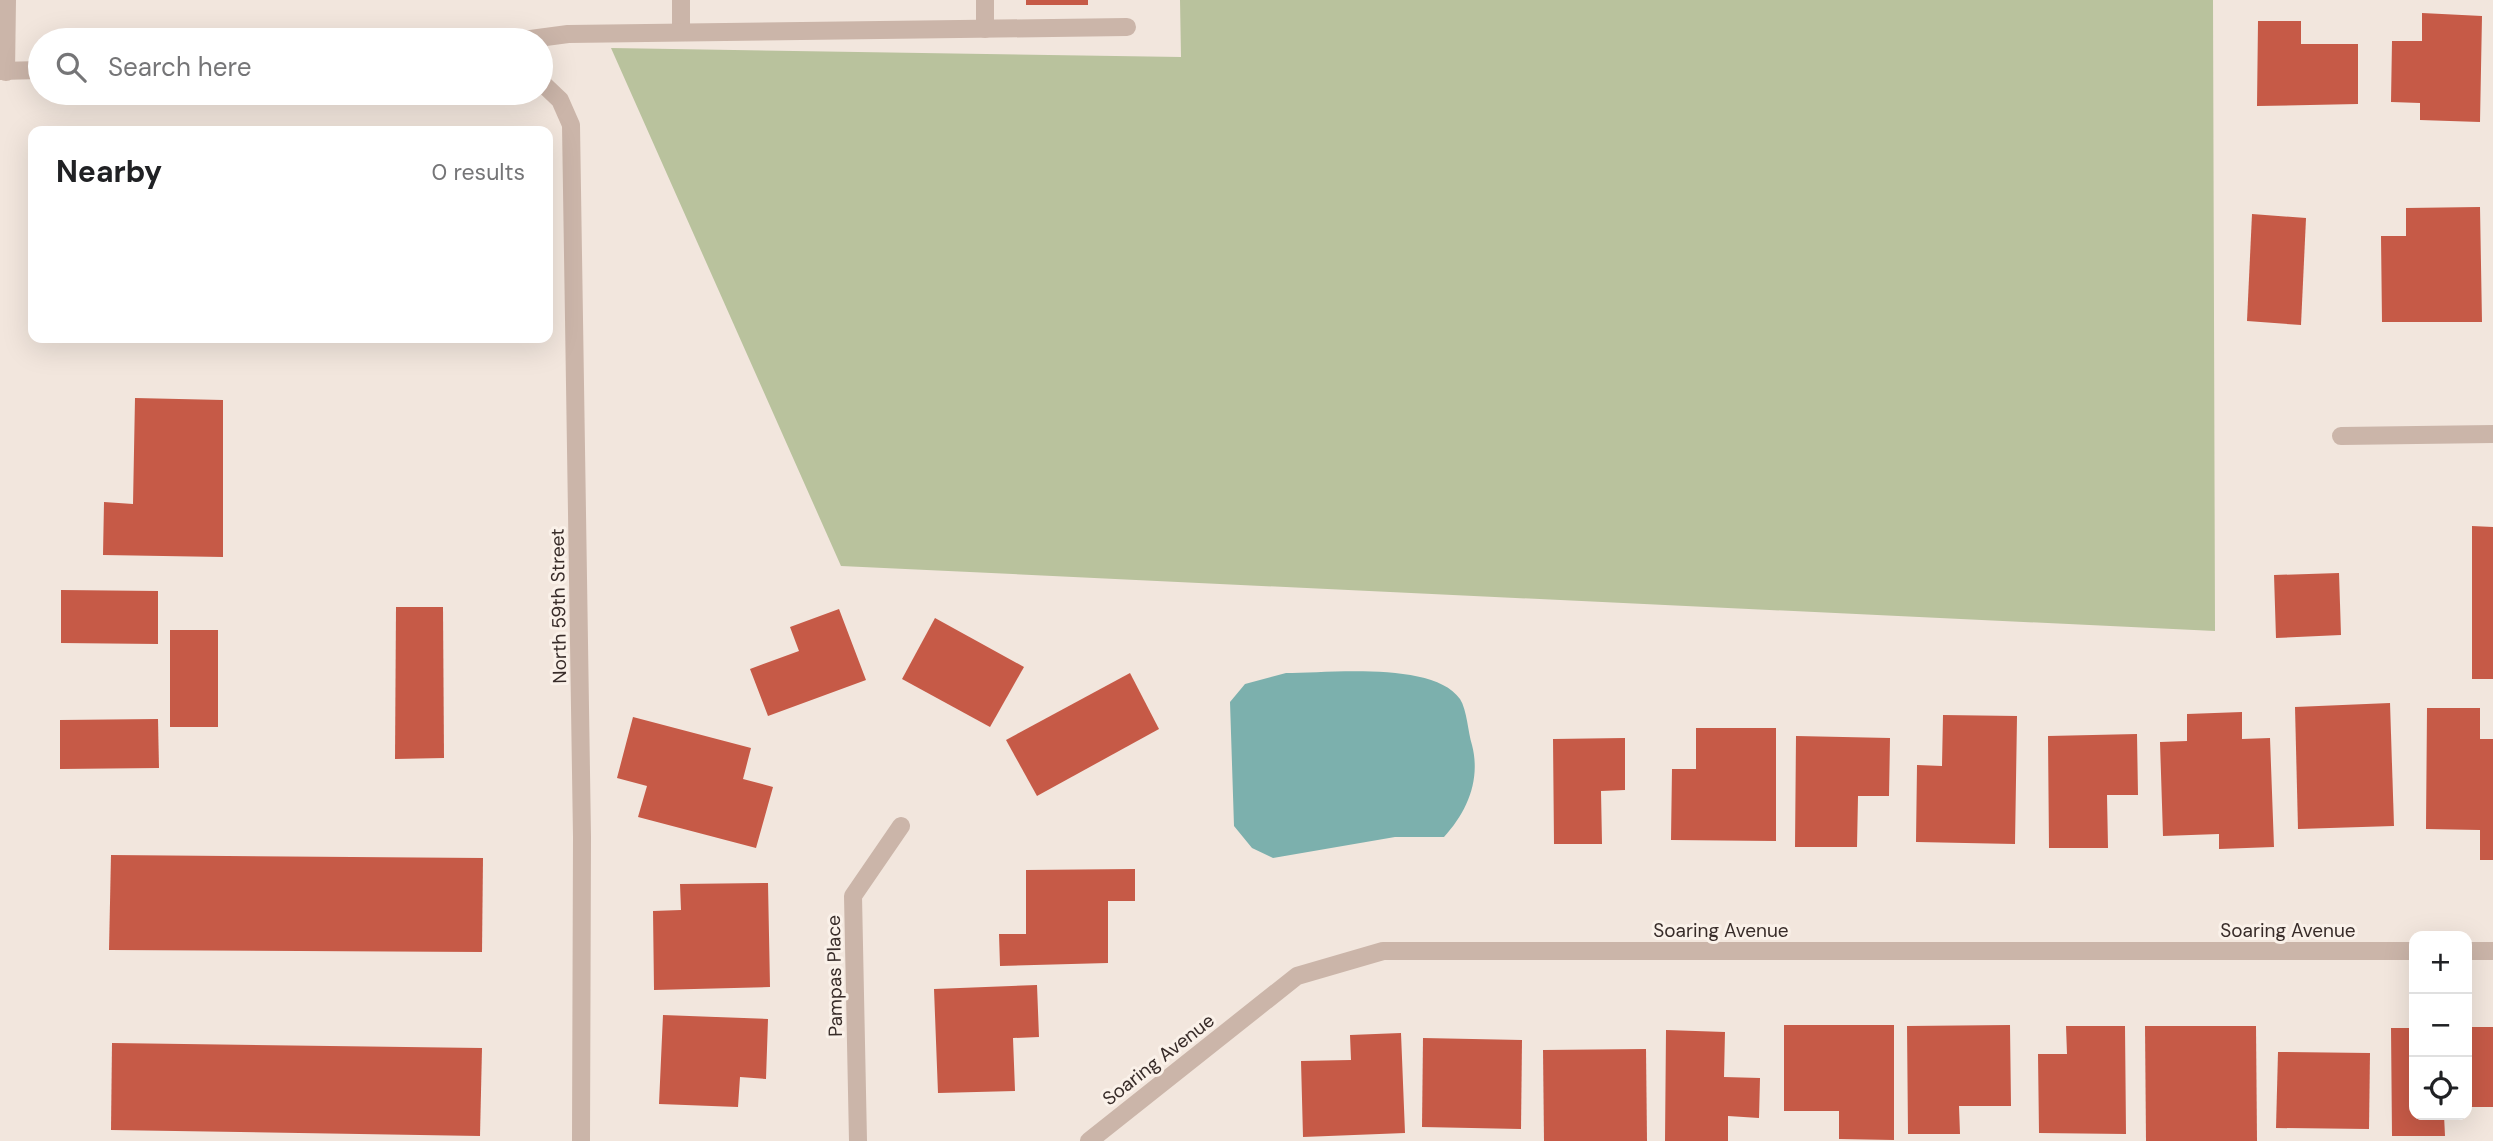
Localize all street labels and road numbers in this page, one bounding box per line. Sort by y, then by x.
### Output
street label: North 59th Street [545,528,572,684]
street label: Pampas Place [821,915,848,1037]
street label: Soaring Avenue [1653,918,1789,943]
street label: Soaring Avenue [2220,918,2356,943]
street label: Soaring Avenue [1097,1008,1219,1111]

